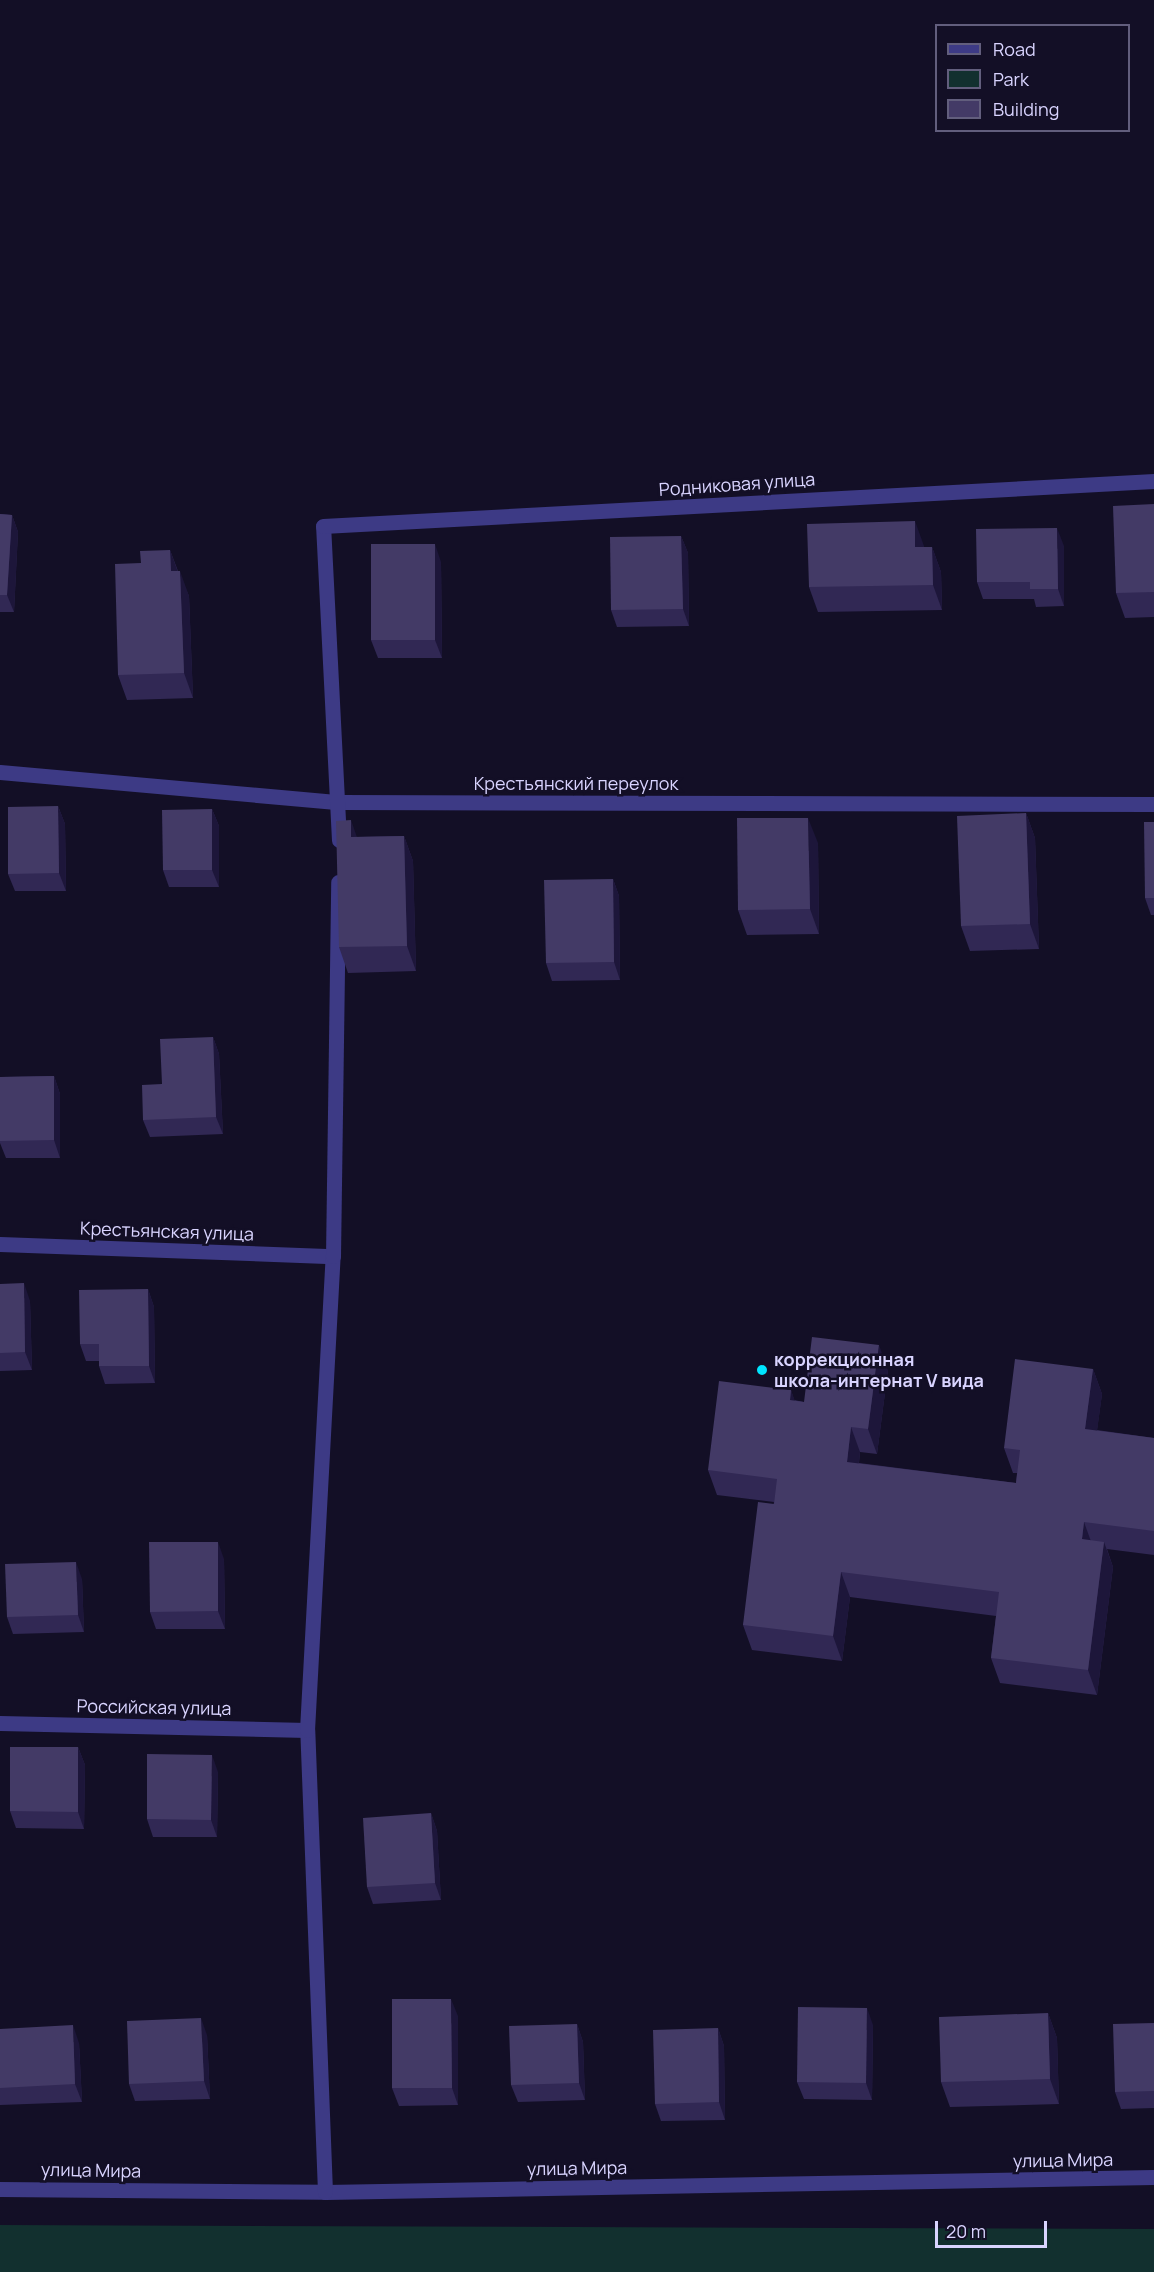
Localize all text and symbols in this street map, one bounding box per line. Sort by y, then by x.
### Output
legend [935,24,1130,132]
text: Road [993,37,1036,61]
text: Park [993,67,1029,91]
text: Building [993,97,1059,121]
street label: Родниковая улица [658,468,816,500]
street label: Крестьянский переулок [474,772,678,794]
street label: Крестьянская улица [80,1217,254,1245]
place label: коррекционная школа-интернат V вида [774,1349,984,1392]
marker: коррекционная школа-интернат V вида [755,1363,769,1377]
street label: Российская улица [76,1695,232,1719]
street label: улица Мира [1013,2148,1113,2172]
street label: улица Мира [527,2156,627,2180]
street label: улица Мира [41,2158,141,2182]
scale bar [938,2209,1050,2247]
text: 20 m [946,2219,986,2243]

